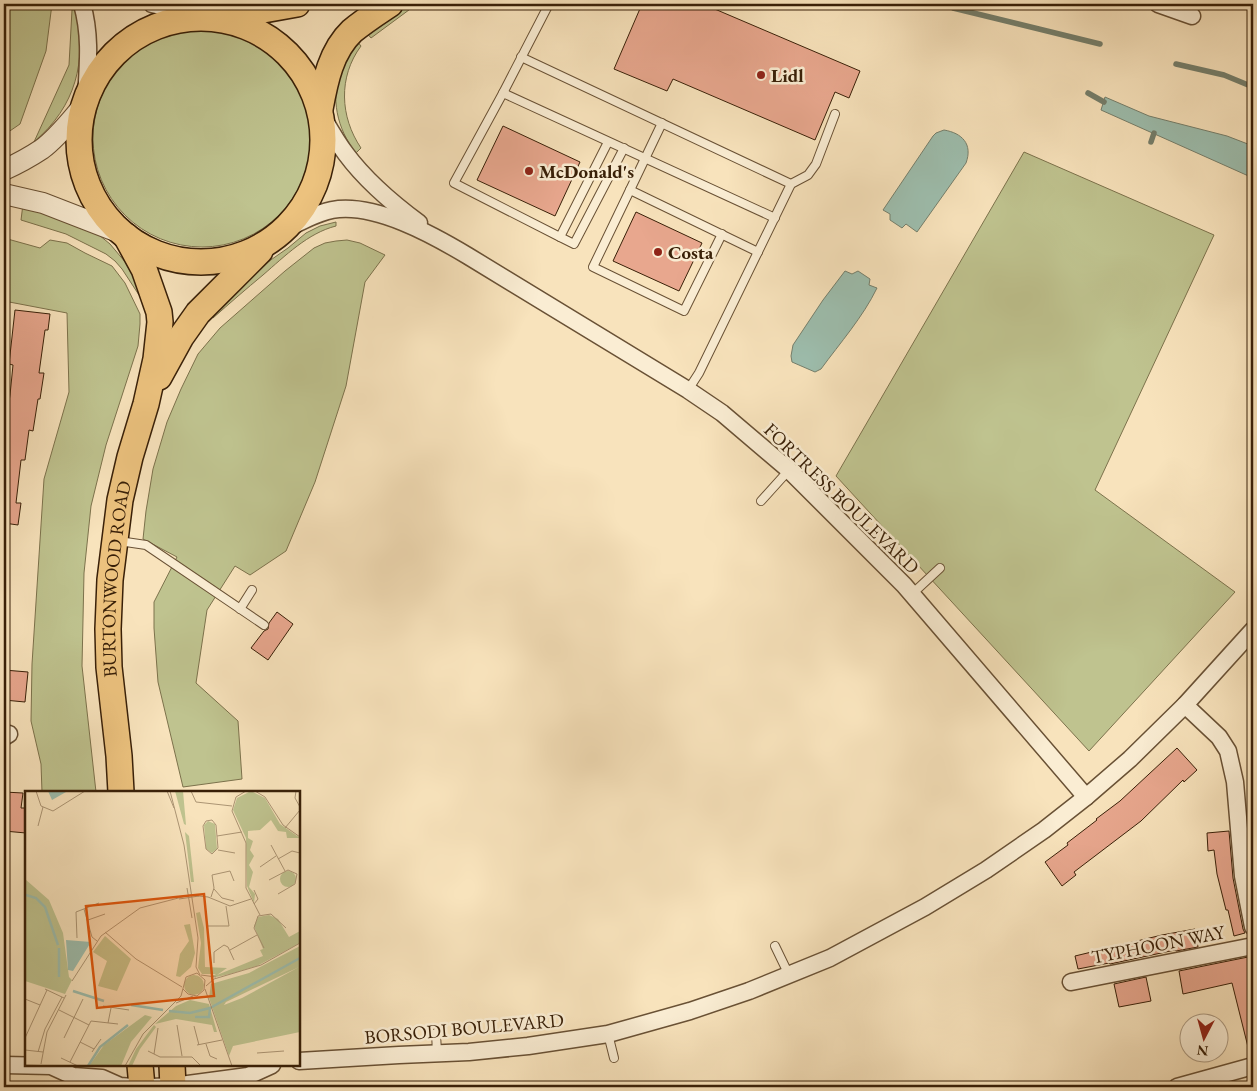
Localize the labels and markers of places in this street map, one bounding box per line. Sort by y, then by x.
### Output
place label: Lidl [771,63,804,88]
marker: Lidl [755,69,767,81]
place label: McDonald's [539,159,634,184]
marker: McDonald's [523,165,535,177]
place label: Costa [668,240,714,265]
marker: Costa [652,246,664,258]

